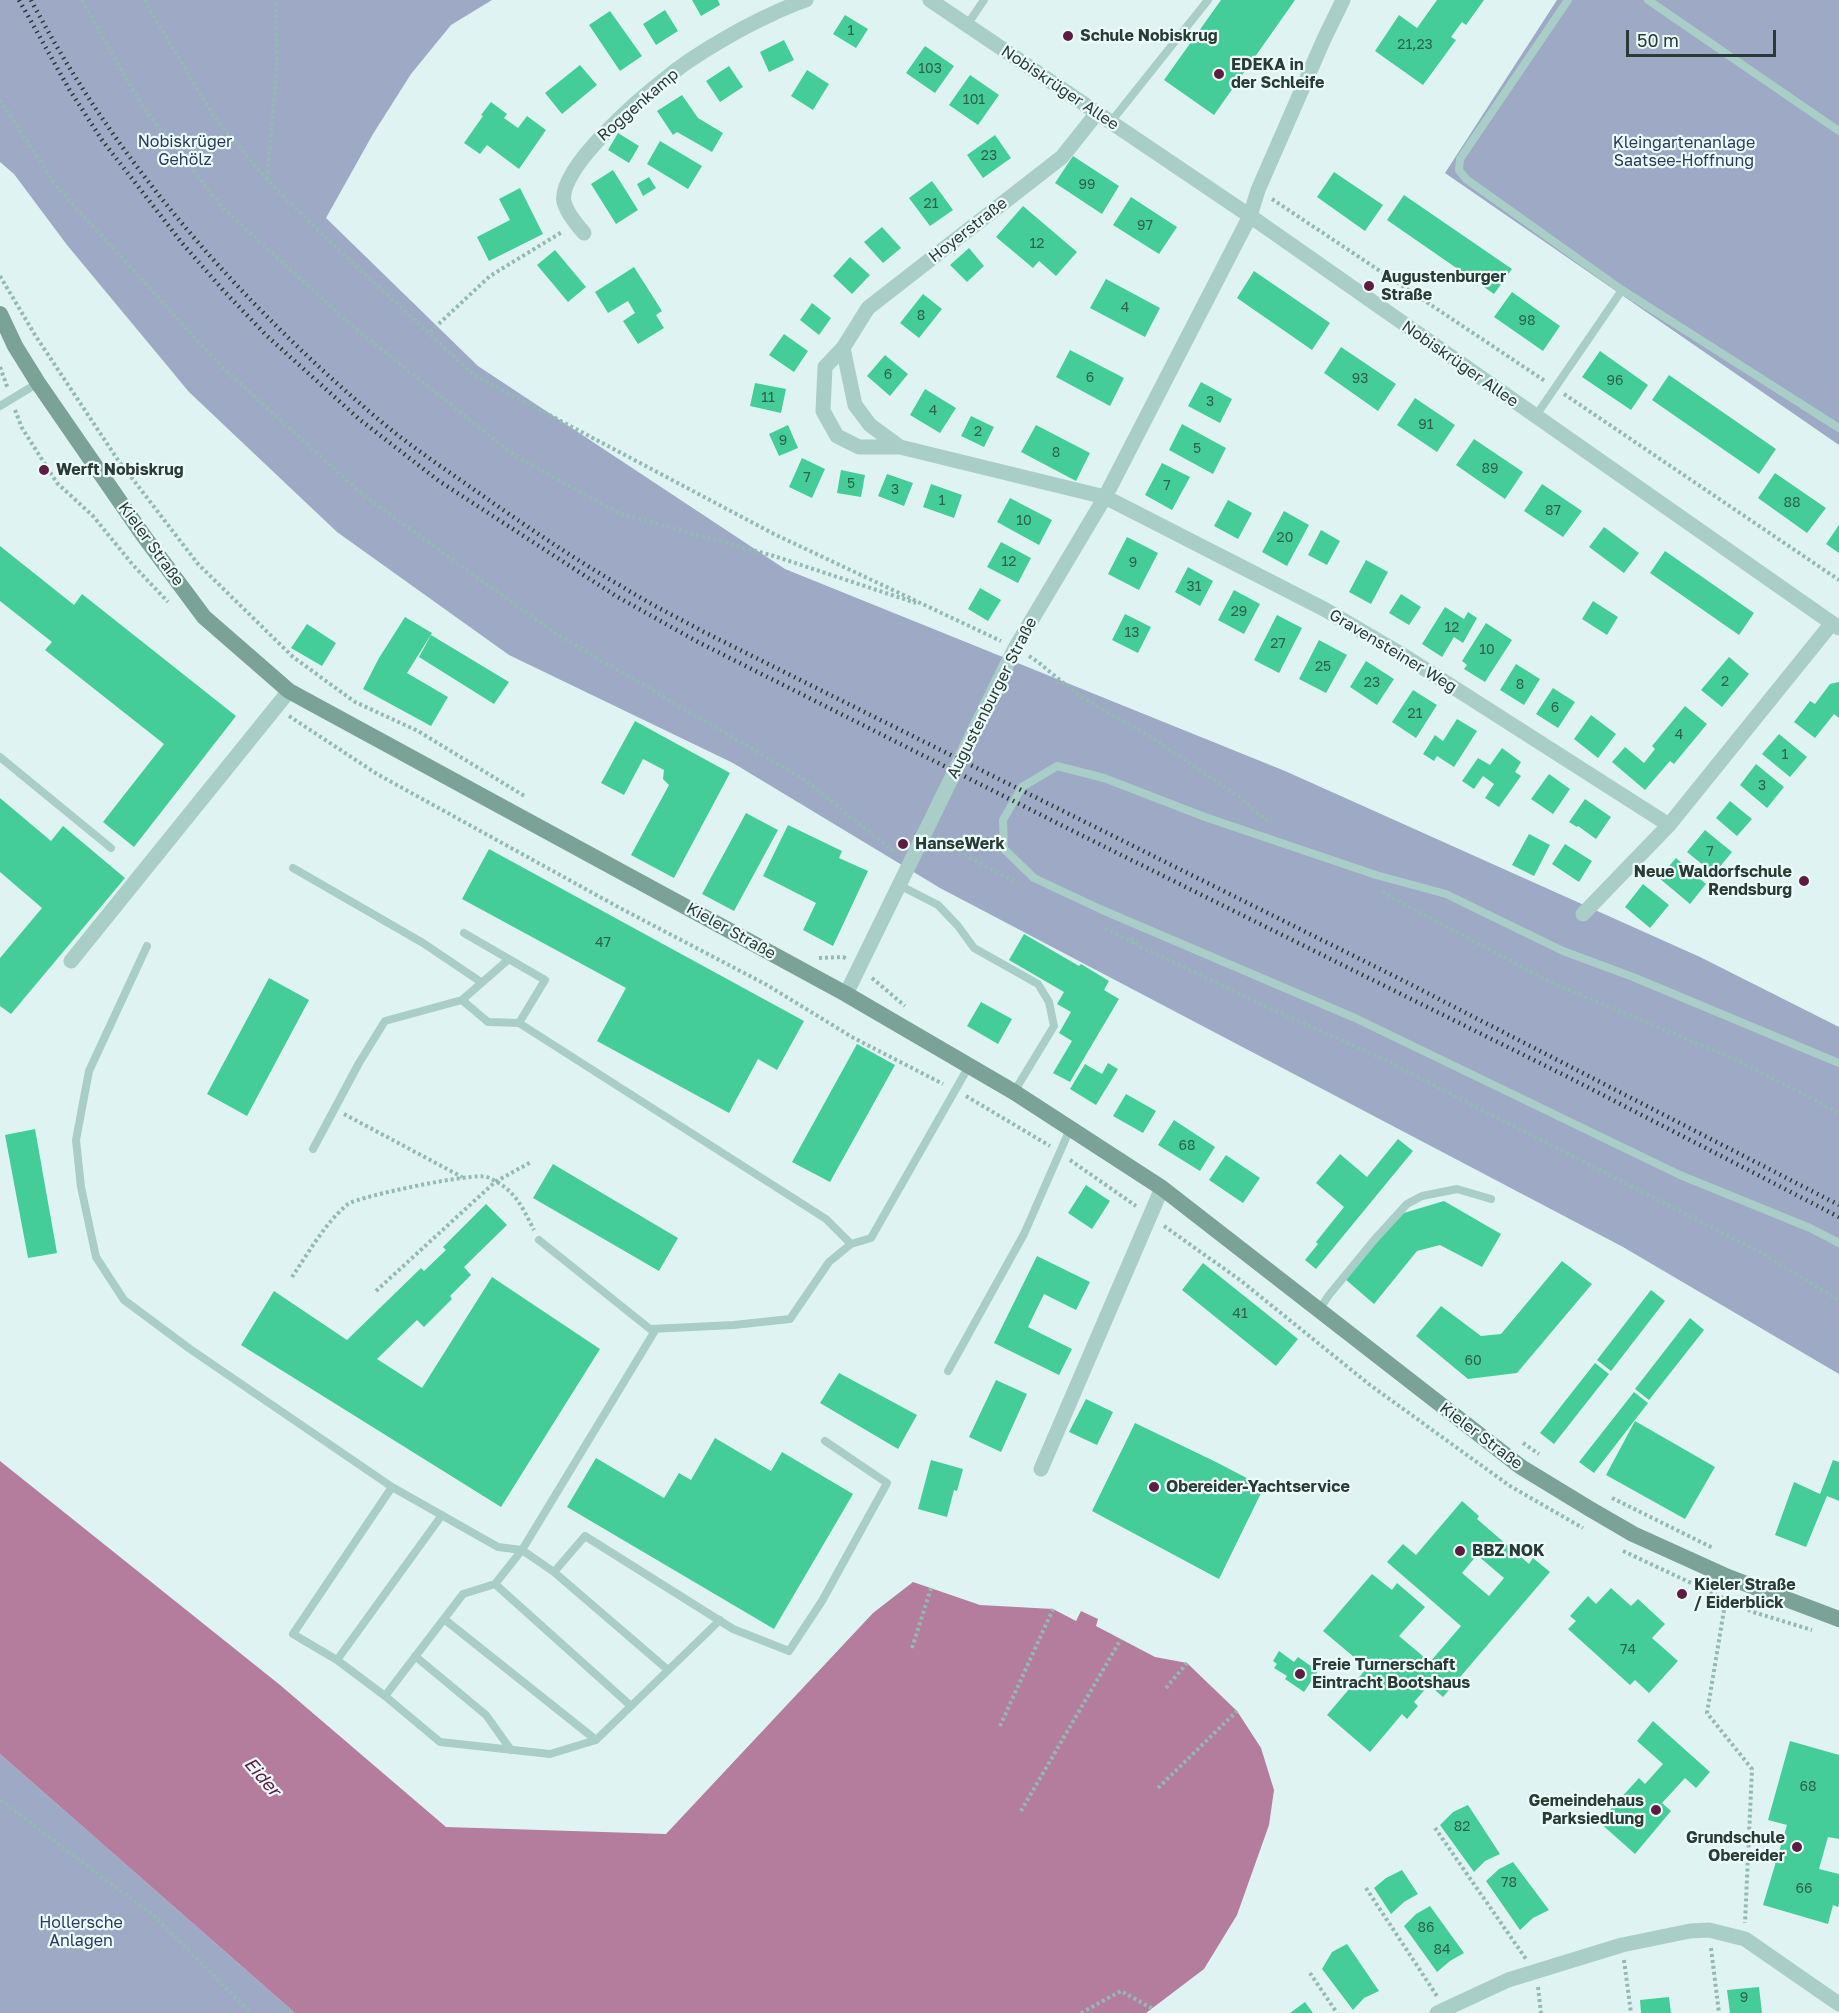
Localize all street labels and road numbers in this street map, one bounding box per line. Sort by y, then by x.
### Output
street label: Nobiskrüger Allee [998,42,1122,134]
street label: Roggenkamp [594,65,682,145]
street label: Hoyerstraße [925,193,1011,267]
street label: Nobiskrüger Allee [1398,317,1522,411]
street label: Kieler Straße [114,498,188,590]
street label: Gravensteiner Weg [1326,605,1460,697]
street label: Augustenburger Straße [943,614,1041,782]
street label: Kieler Straße [683,899,779,963]
street label: Kieler Straße [1436,1399,1526,1473]

